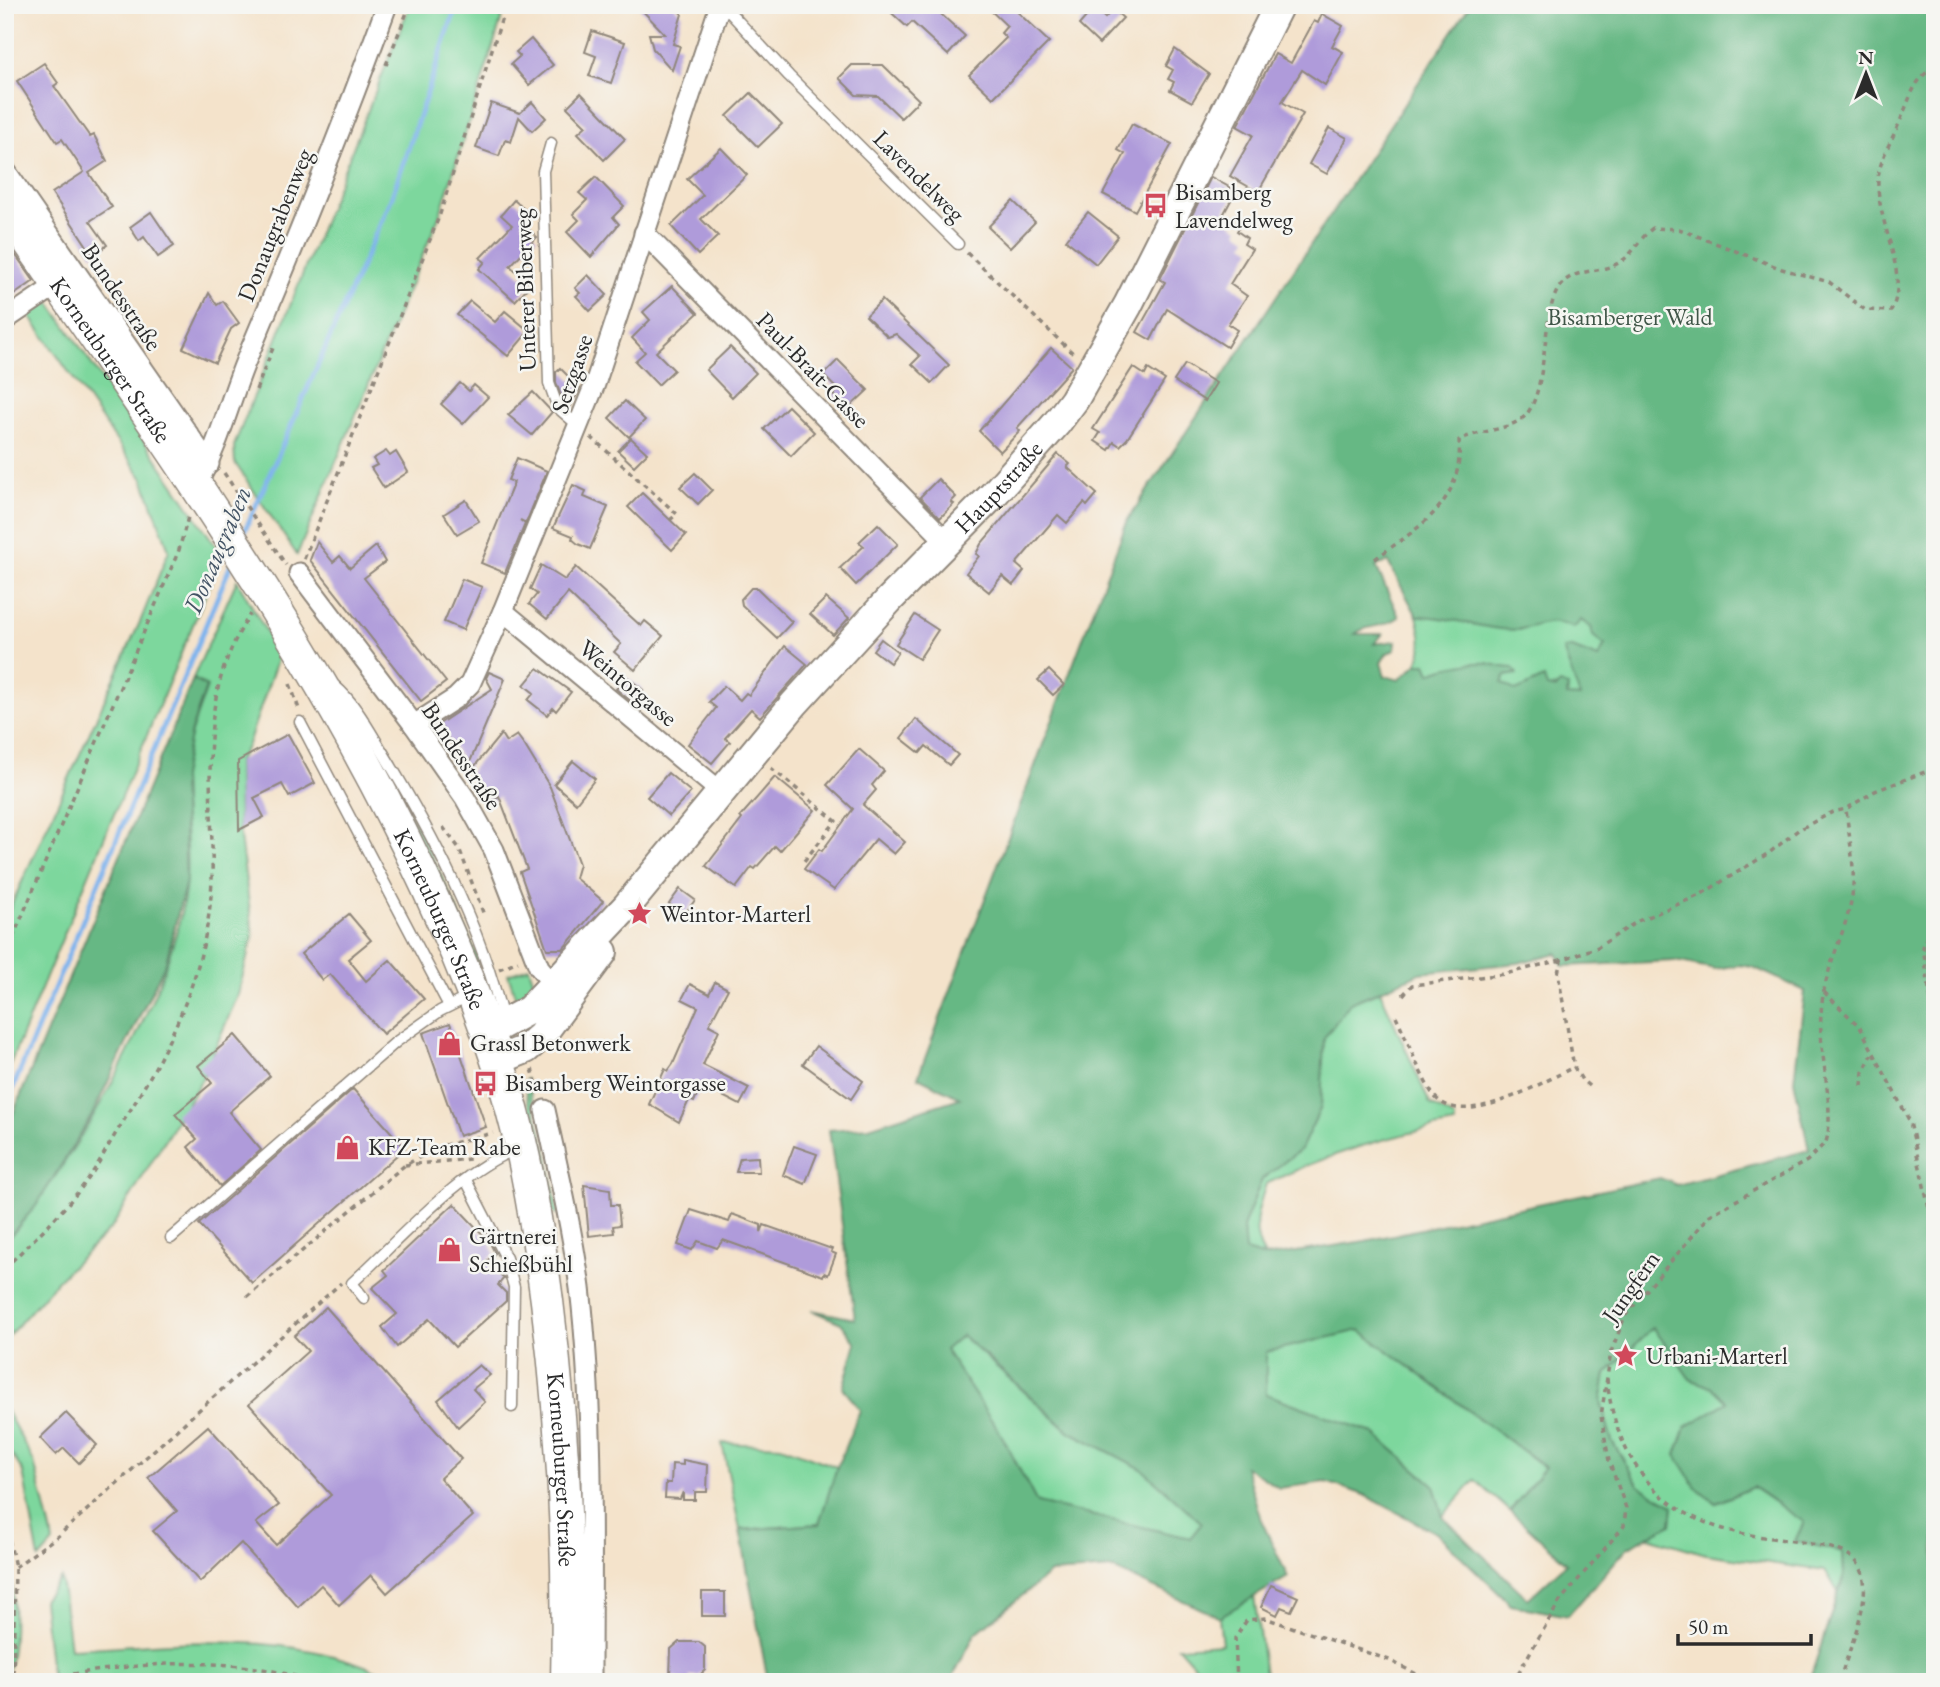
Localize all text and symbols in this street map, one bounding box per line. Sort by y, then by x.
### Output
north arrow [1832,38,1902,108]
text: N [1858,45,1874,70]
street label: Lavendelweg [867,123,972,229]
street label: Donaugrabenweg [230,143,320,306]
place label: Bisamberg Lavendelweg [1175,176,1294,235]
bus stop icon: Bisamberg Lavendelweg [1141,192,1169,220]
street label: Unterer Biberweg [506,208,543,372]
street label: Bundesstraße [75,237,170,356]
street label: Korneuburger Straße [43,271,179,449]
park label: Bisamberger Wald [1547,301,1714,332]
street label: Paul-Brait-Gasse [750,305,877,434]
street label: Setzgasse [544,330,600,418]
street label: Hauptstraße [948,434,1049,540]
water label: Donaugraben [175,481,259,620]
street label: Weintorgasse [572,632,684,733]
street label: Bundesstraße [415,696,510,815]
street label: Korneuburger Straße [387,823,494,1014]
place label: Weintor-Marterl [660,898,811,929]
place icon: Weintor-Marterl [626,900,654,928]
place label: Grassl Betonwerk [470,1027,631,1058]
shop icon: Grassl Betonwerk [436,1029,464,1057]
place label: Bisamberg Weintorgasse [505,1067,726,1098]
bus stop icon: Bisamberg Weintorgasse [471,1069,499,1097]
place label: KFZ-Team Rabe [368,1131,521,1162]
shop icon: KFZ-Team Rabe [334,1133,362,1161]
place label: Gärtnerei Schießbühl [469,1220,573,1279]
shop icon: Gärtnerei Schießbühl [435,1236,463,1264]
street label: Jungfern [1594,1244,1667,1330]
place label: Urbani-Marterl [1646,1340,1788,1371]
place icon: Urbani-Marterl [1612,1342,1640,1370]
street label: Korneuburger Straße [540,1371,583,1567]
scale bar [1678,1603,1811,1647]
text: 50 m [1688,1613,1729,1640]

